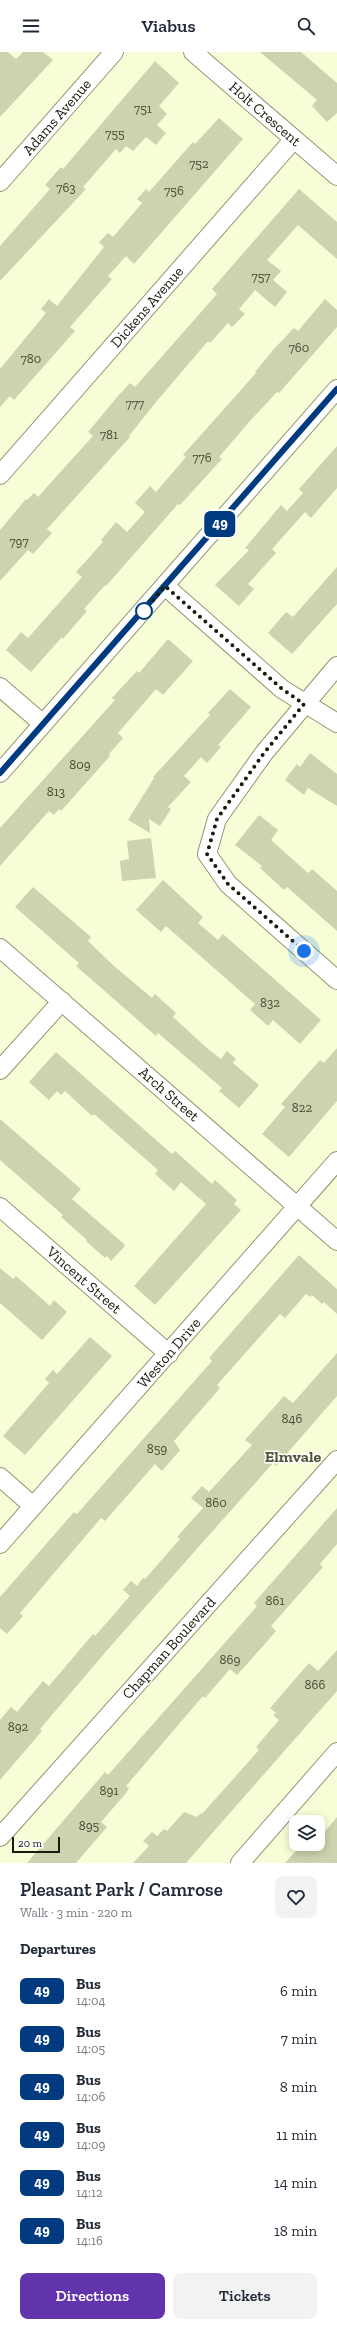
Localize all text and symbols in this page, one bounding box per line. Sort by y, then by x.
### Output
icon: menu [20,15,42,37]
text: Viabus [141,15,196,37]
icon: search [295,15,317,37]
street label: Adams Avenue [19,75,95,159]
street label: Holt Crescent [225,78,305,150]
house number: 751 [134,101,152,116]
house number: 755 [105,126,125,141]
house number: 752 [189,156,209,171]
house number: 763 [56,180,76,195]
house number: 756 [164,183,184,198]
street label: Dickens Avenue [107,263,187,351]
house number: 757 [252,269,270,284]
house number: 760 [289,340,309,355]
house number: 780 [21,351,41,366]
house number: 777 [126,396,144,411]
house number: 781 [100,427,118,442]
house number: 776 [192,450,212,465]
line badge: 49 [202,511,238,537]
text: 49 [212,515,228,532]
house number: 797 [9,534,29,549]
unlabelled marker [135,602,153,620]
house number: 809 [69,757,91,772]
house number: 813 [47,784,65,799]
your location [294,941,314,961]
house number: 832 [260,995,280,1010]
street label: Arch Street [135,1063,203,1125]
house number: 822 [292,1100,312,1115]
street label: Vincent Street [42,1242,125,1318]
street label: Weston Drive [133,1314,205,1392]
house number: 846 [282,1411,303,1426]
house number: 859 [147,1441,167,1456]
district label: Elmvale [265,1447,322,1466]
house number: 860 [205,1495,227,1510]
street label: Chapman Boulevard [118,1593,220,1703]
house number: 861 [266,1593,284,1608]
house number: 869 [220,1652,240,1667]
house number: 866 [305,1677,325,1692]
house number: 892 [8,1719,29,1734]
house number: 891 [100,1783,118,1798]
map controls [289,1815,325,1851]
button: layers [289,1815,325,1851]
house number: 895 [79,1818,100,1833]
scale bar [12,1835,60,1854]
text: 20 m [18,1837,42,1850]
button: heart [275,1876,317,1918]
text: Pleasant Park / Camrose [20,1878,223,1901]
text: Walk · 3 min · 220 m [20,1905,132,1920]
text: Departures [20,1940,96,1958]
text: Bus [76,1975,101,1993]
text: 49 [34,1982,50,1999]
text: 6 min [280,1982,317,2000]
text: 14:04 [76,1993,105,2008]
text: Bus [76,2023,101,2041]
text: 49 [34,2030,50,2047]
text: 7 min [281,2030,317,2048]
text: 14:05 [76,2041,105,2056]
text: Bus [76,2071,101,2089]
text: 49 [34,2078,50,2095]
text: 8 min [280,2078,317,2096]
text: 14:06 [76,2089,105,2104]
text: Bus [76,2119,101,2137]
text: 49 [34,2126,50,2143]
text: 11 min [276,2126,317,2144]
text: 14:09 [76,2137,105,2152]
text: Bus [76,2167,101,2185]
text: 49 [34,2174,50,2191]
text: 14 min [274,2174,317,2192]
text: 14:12 [76,2185,103,2200]
text: Bus [76,2215,101,2233]
text: 49 [34,2222,50,2239]
text: 18 min [274,2222,317,2240]
text: 14:16 [76,2233,103,2248]
button: Directions [20,2273,165,2319]
button: Tickets [173,2273,317,2319]

